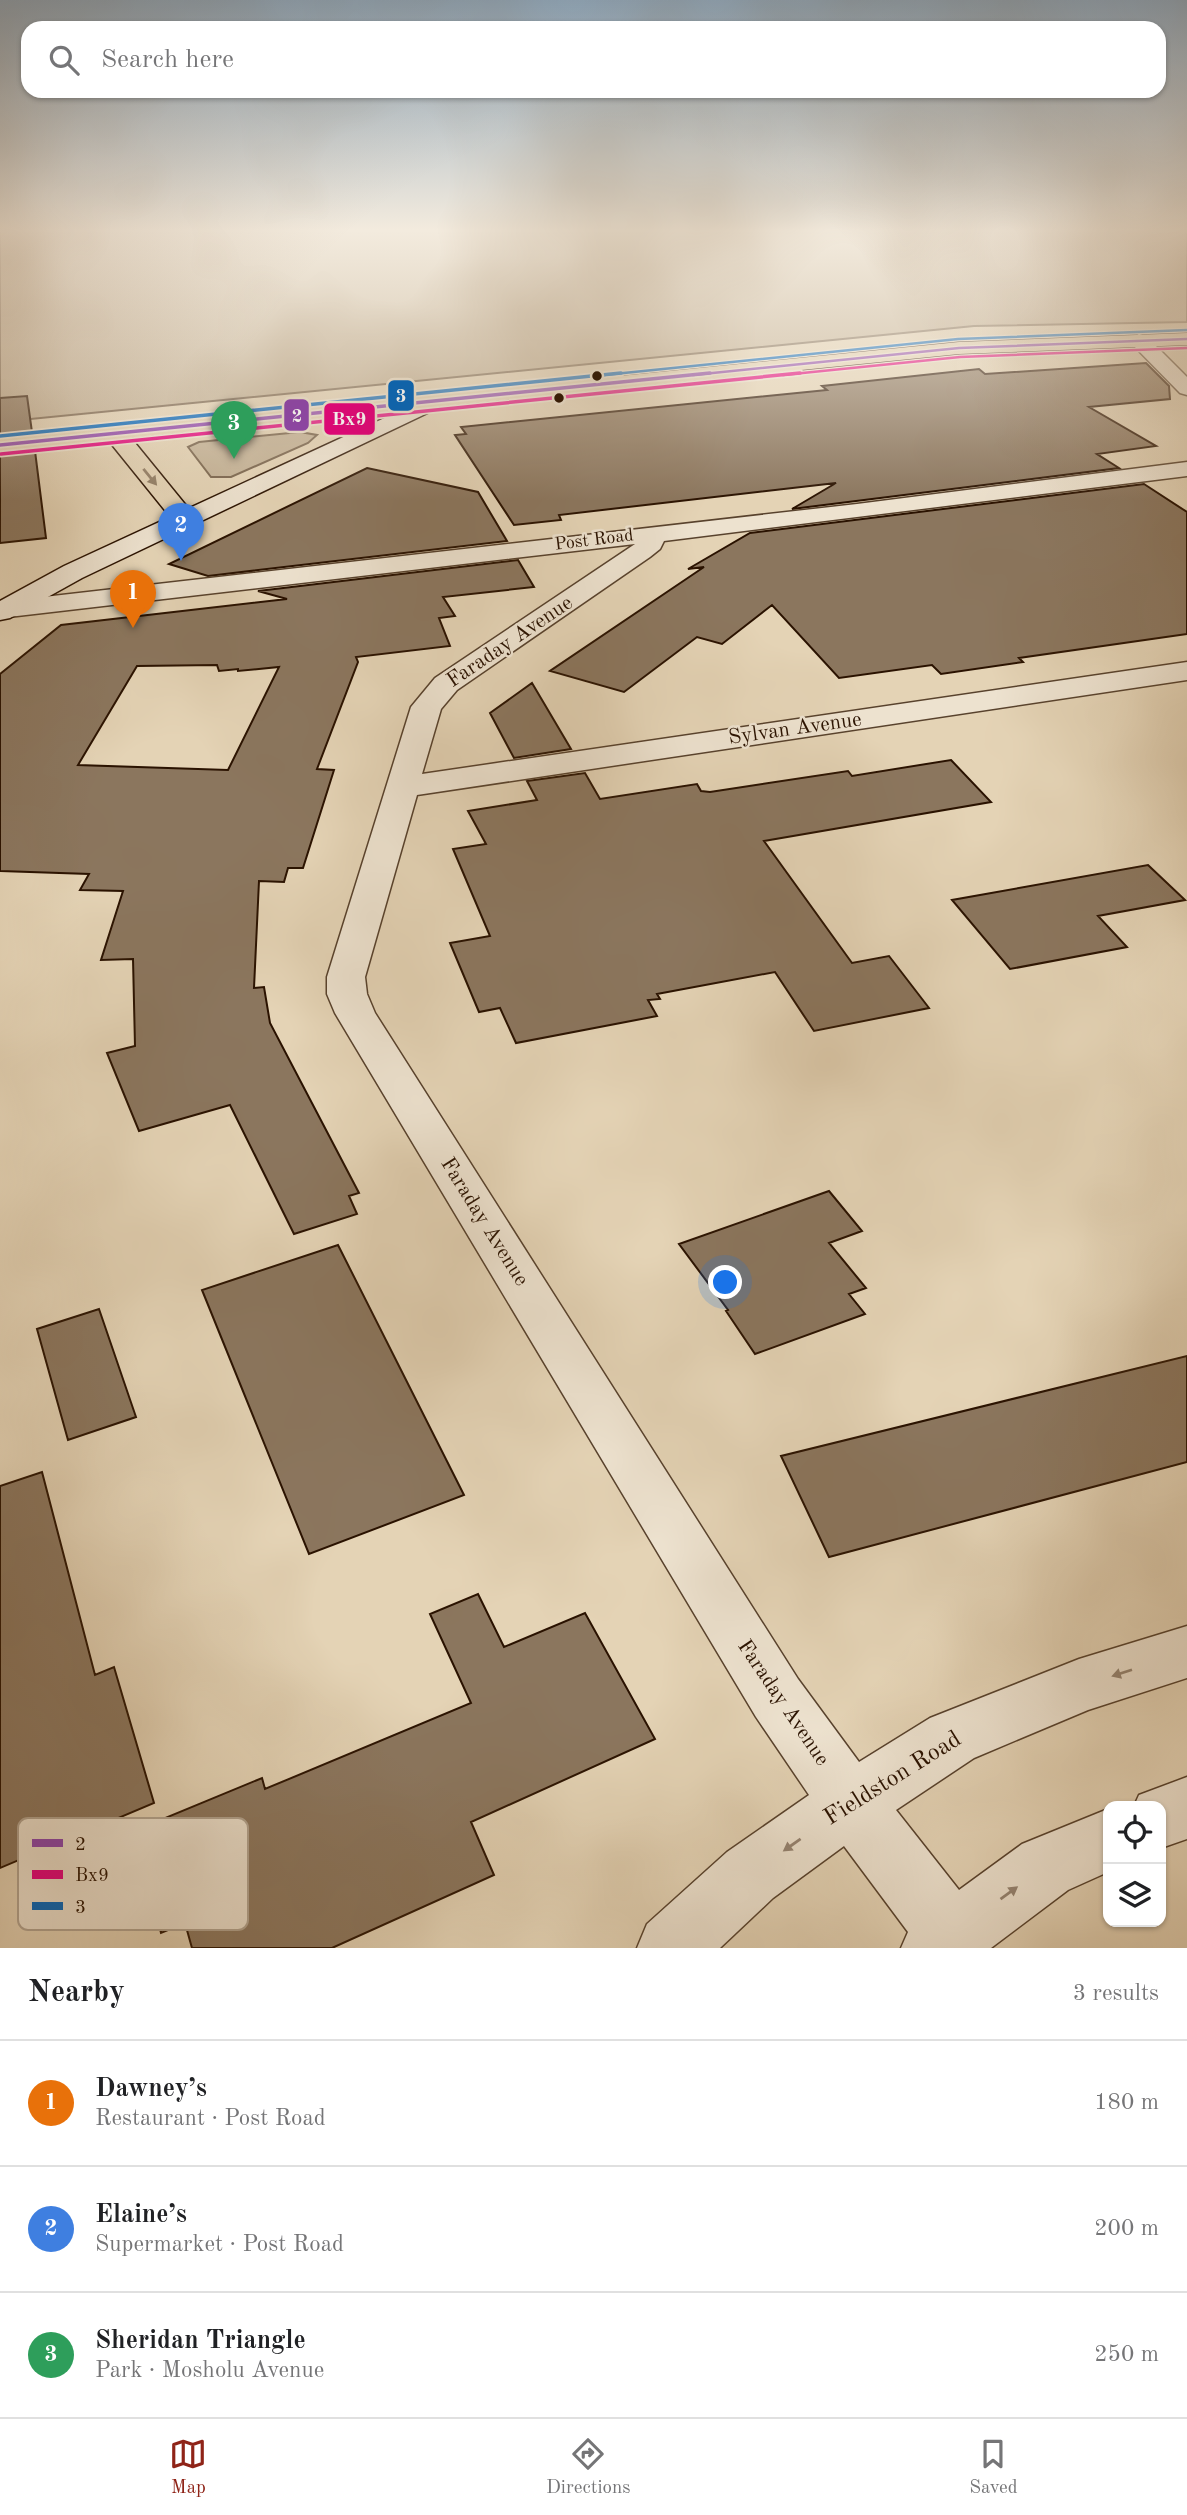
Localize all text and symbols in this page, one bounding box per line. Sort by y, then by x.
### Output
search box [21,21,1166,98]
icon: search [45,41,83,79]
text: Search here [101,47,234,73]
unlabelled marker [590,369,604,383]
line badge: 3 [387,379,415,412]
text: 3 [395,388,407,407]
unlabelled marker [552,391,566,405]
line badge: 2 [283,398,310,432]
pin: 3 [211,401,257,459]
line badge: Bx9 [323,402,376,436]
text: 2 [291,408,303,427]
text: Bx9 [332,411,366,430]
one-way arrow [142,468,157,485]
pin: 2 [158,503,204,561]
street label: Post Road [553,526,635,554]
pin: 1 [110,570,156,628]
street label: Faraday Avenue [443,592,577,692]
street label: Sylvan Avenue [727,709,863,749]
street label: Faraday Avenue [436,1154,532,1290]
your location [708,1265,742,1299]
street label: Faraday Avenue [733,1636,833,1770]
one-way arrow [1111,1668,1132,1678]
street label: Fieldston Road [820,1727,966,1831]
map controls [1103,1801,1166,1927]
button: locate [1103,1801,1166,1864]
legend [18,1818,248,1930]
text: 2 [75,1836,86,1855]
one-way arrow [783,1838,801,1852]
button: layers [1103,1864,1166,1927]
text: Bx9 [75,1867,109,1886]
one-way arrow [1000,1886,1018,1900]
text: 3 [75,1899,86,1918]
text: Nearby [28,1978,125,2008]
text: 3 results [1073,1982,1159,2005]
text: Dawney’s [95,2076,207,2102]
text: 1 [44,2091,58,2114]
text: 180 m [1094,2091,1159,2114]
text: Restaurant · Post Road [95,2107,326,2130]
text: Elaine’s [95,2202,187,2228]
text: 2 [44,2217,58,2240]
text: 200 m [1094,2217,1159,2240]
text: Supermarket · Post Road [95,2233,344,2256]
text: Sheridan Triangle [95,2328,306,2354]
text: 3 [44,2343,58,2366]
text: 250 m [1094,2343,1159,2366]
text: Park · Mosholu Avenue [95,2359,324,2382]
tab: Map [169,2435,207,2500]
tab: Directions [546,2435,631,2500]
tab: Saved [969,2435,1018,2500]

